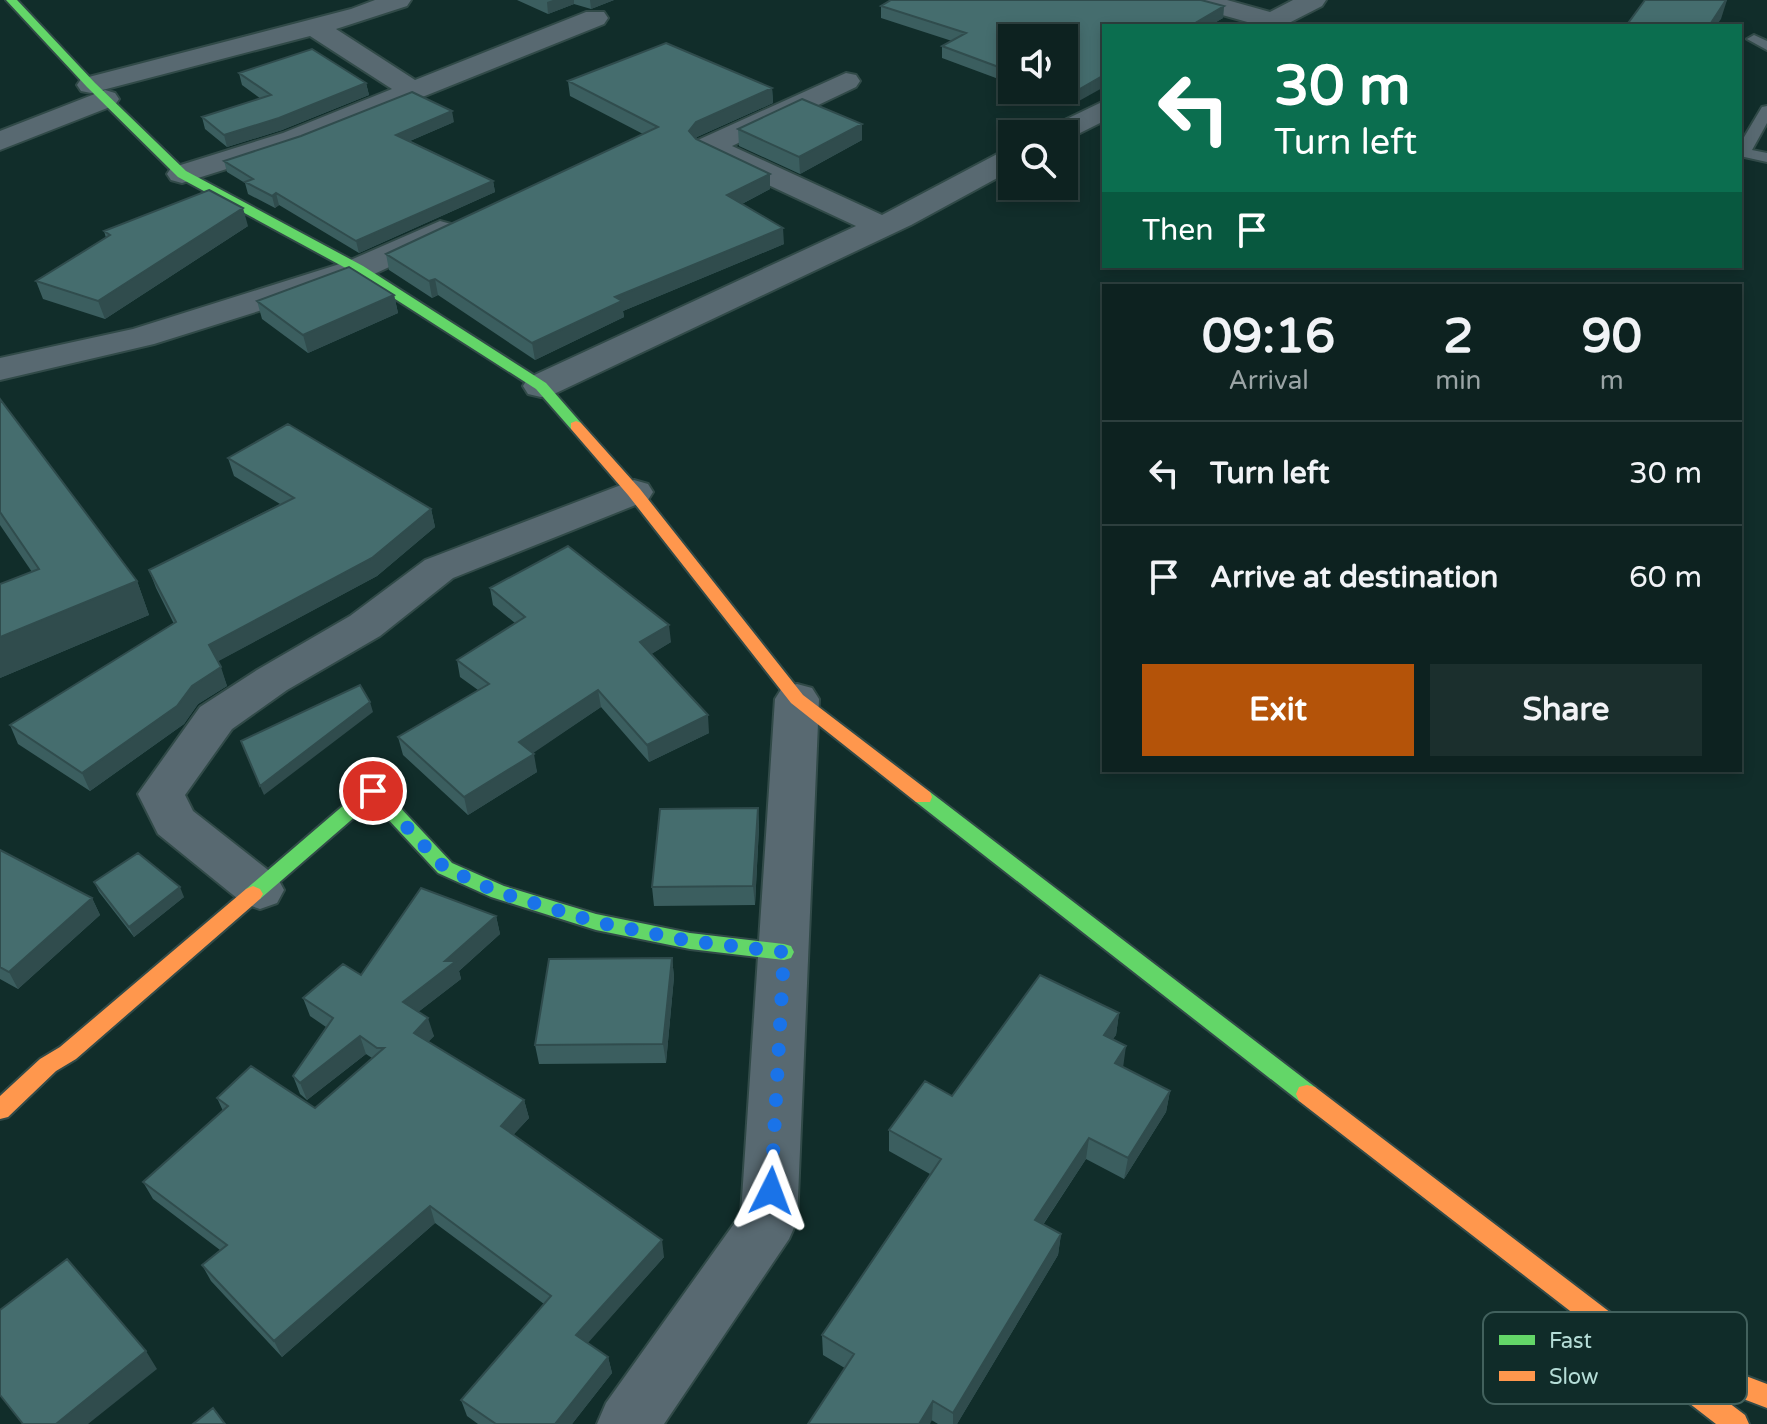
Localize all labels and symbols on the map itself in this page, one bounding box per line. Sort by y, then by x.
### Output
pin [339,757,407,825]
position arrow [729,1149,813,1233]
legend [1483,1312,1747,1404]
text: Fast [1549,1328,1592,1354]
text: Slow [1549,1364,1599,1390]

